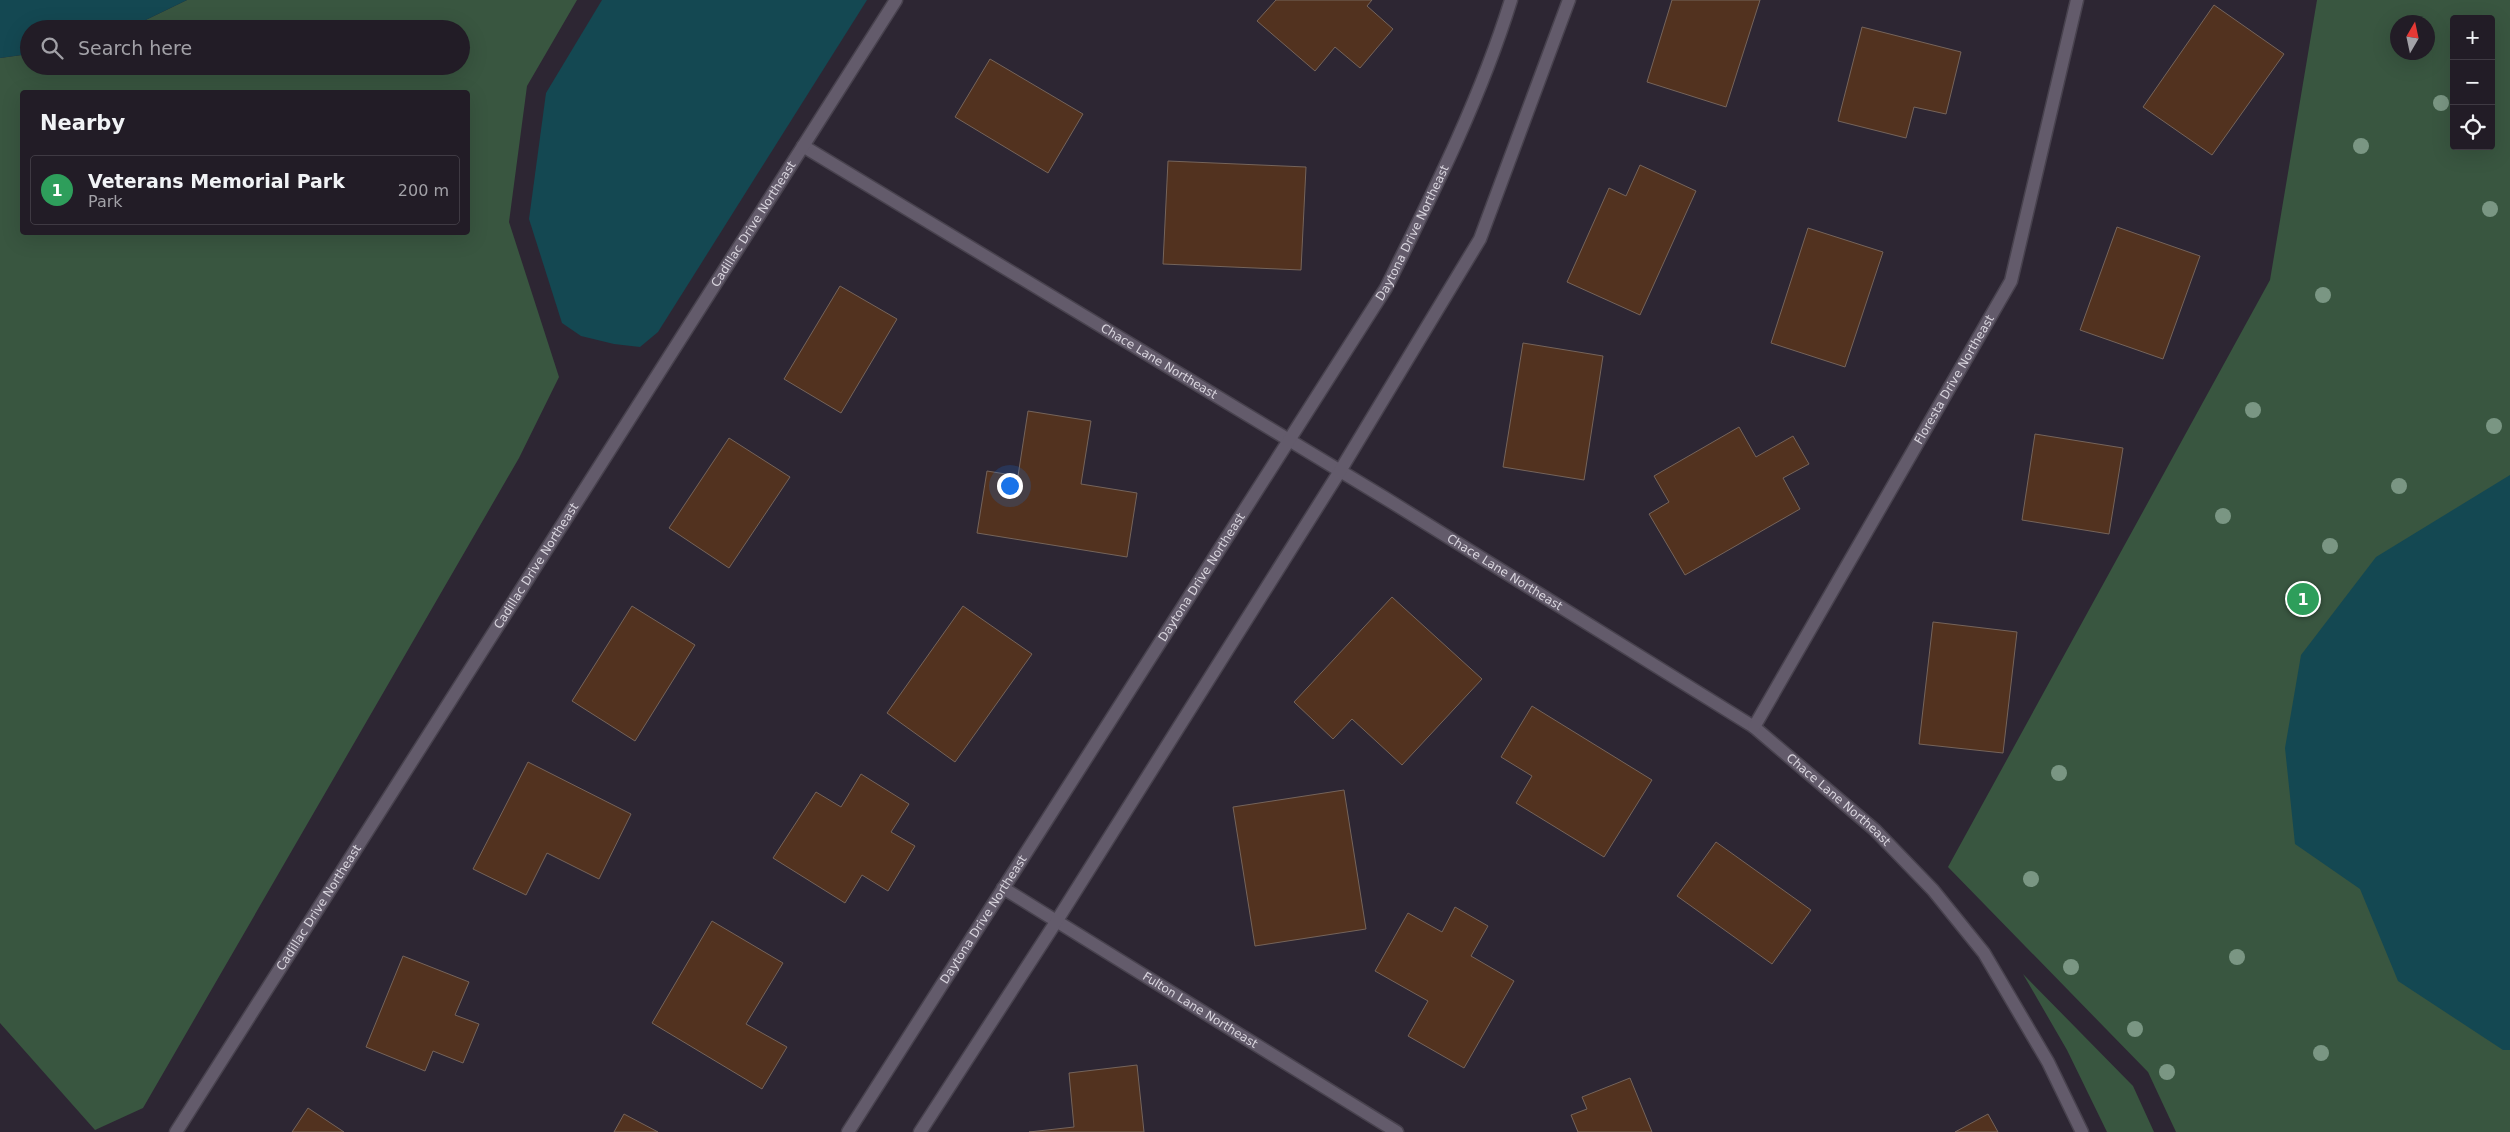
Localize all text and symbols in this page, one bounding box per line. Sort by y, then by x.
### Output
north arrow [2390,15,2435,60]
map controls [2450,15,2495,150]
button: + [2450,15,2495,60]
search box [20,20,470,75]
icon: search [38,34,66,62]
text: Search here [78,37,192,59]
button: − [2450,60,2495,105]
button: locate [2450,105,2495,150]
text: Nearby [40,111,125,135]
street label: Cadillac Drive Northeast [708,158,799,290]
street label: Daytona Drive Northeast [1373,162,1452,303]
text: Veterans Memorial Park [88,170,345,192]
text: 1 [51,181,63,200]
text: 200 m [398,181,449,200]
text: Park [88,192,123,211]
street label: Floresta Drive Northeast [1911,312,1997,447]
street label: Chace Lane Northeast [1098,321,1220,402]
your location [997,473,1023,499]
street label: Cadillac Drive Northeast [491,500,581,631]
street label: Daytona Drive Northeast [1156,510,1248,644]
street label: Chace Lane Northeast [1444,531,1565,614]
pin: 1 [2287,580,2319,618]
street label: Chace Lane Northeast [1784,751,1894,849]
street label: Cadillac Drive Northeast [274,842,364,973]
street label: Daytona Drive Northeast [937,852,1030,986]
street label: Fulton Lane Northeast [1140,969,1261,1051]

